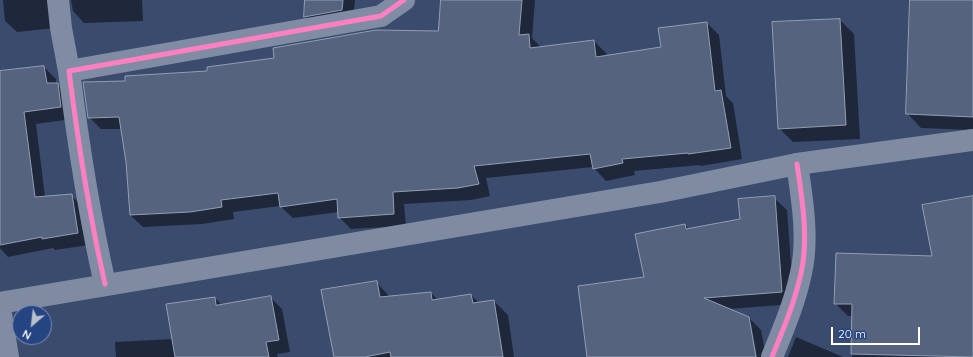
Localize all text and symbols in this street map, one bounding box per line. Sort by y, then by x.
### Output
north arrow [12,305,52,345]
scale bar [833,319,922,345]
text: 20 m [838,326,866,341]
text: N [20,327,34,343]

